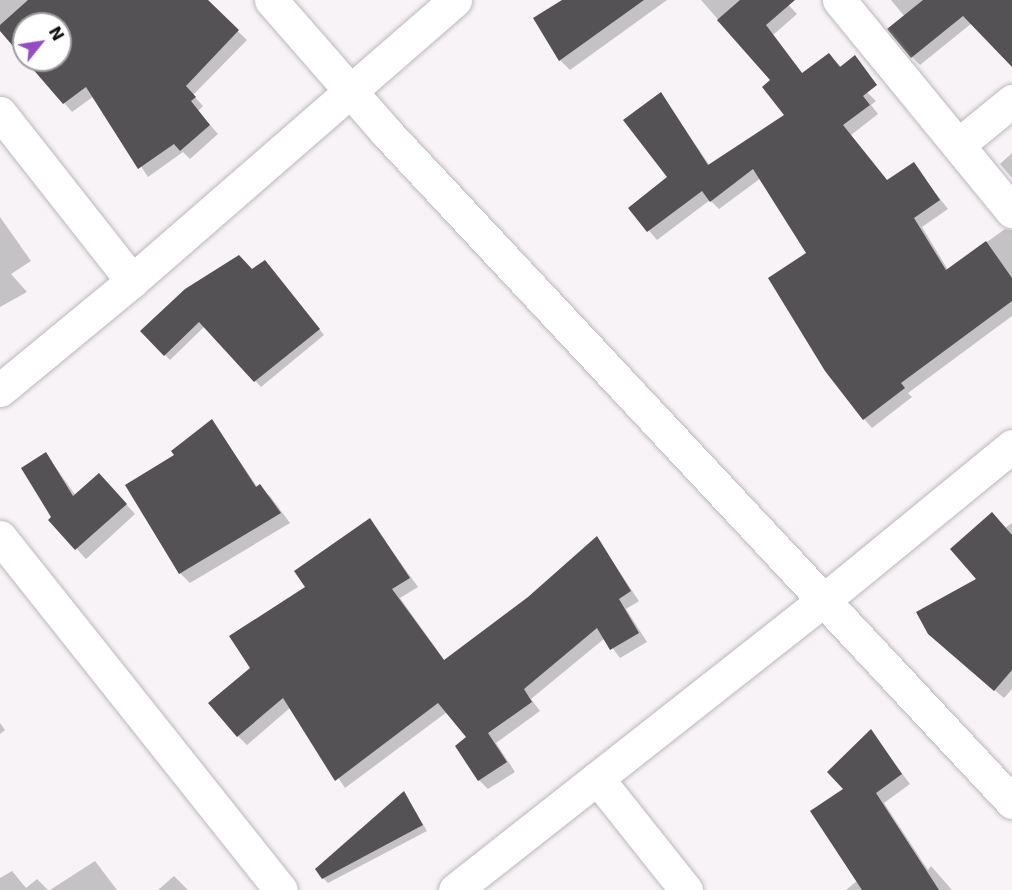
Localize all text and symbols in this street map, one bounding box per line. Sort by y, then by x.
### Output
north arrow [12,12,72,72]
text: N [45,23,68,44]

